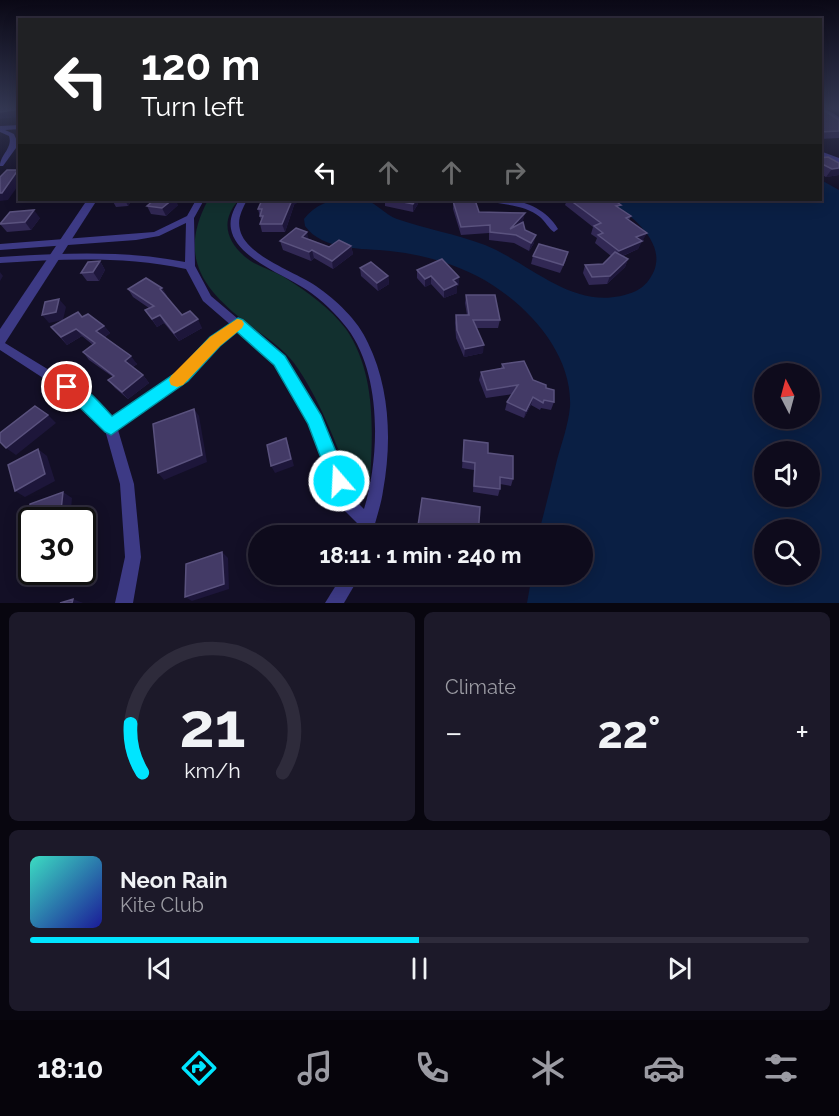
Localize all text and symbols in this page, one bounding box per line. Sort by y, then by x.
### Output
text: 120 m [141,41,260,90]
icon: left [42,42,120,120]
text: Turn left [141,91,244,122]
icon: left [309,156,342,189]
icon: ahead [372,156,405,189]
icon: ahead [435,156,468,189]
icon: right [498,156,531,189]
pin [41,361,92,412]
north arrow [754,363,820,429]
map controls [754,363,820,585]
icon: arrive [50,370,83,403]
button: sound [754,441,820,507]
position arrow [307,449,371,513]
speed limit sign: 30 [18,507,96,585]
button: search [754,519,820,585]
text: 18:11 · 1 min · 240 m [319,542,522,568]
text: Climate [445,675,516,699]
text: 21 [179,688,245,762]
text: 22° [597,706,661,759]
text: − [445,713,463,752]
text: + [795,713,809,752]
text: km/h [184,759,240,784]
text: Neon Rain [120,867,228,893]
text: Kite Club [120,893,204,917]
icon: previous [143,952,176,985]
icon: pause [403,952,436,985]
icon: next [663,952,696,985]
icon: directions [178,1047,220,1089]
icon: music [294,1047,336,1089]
icon: phone [411,1047,453,1089]
icon: climate [527,1047,569,1089]
icon: car [643,1047,685,1089]
icon: filters [760,1047,802,1089]
text: 18:10 [37,1053,103,1084]

